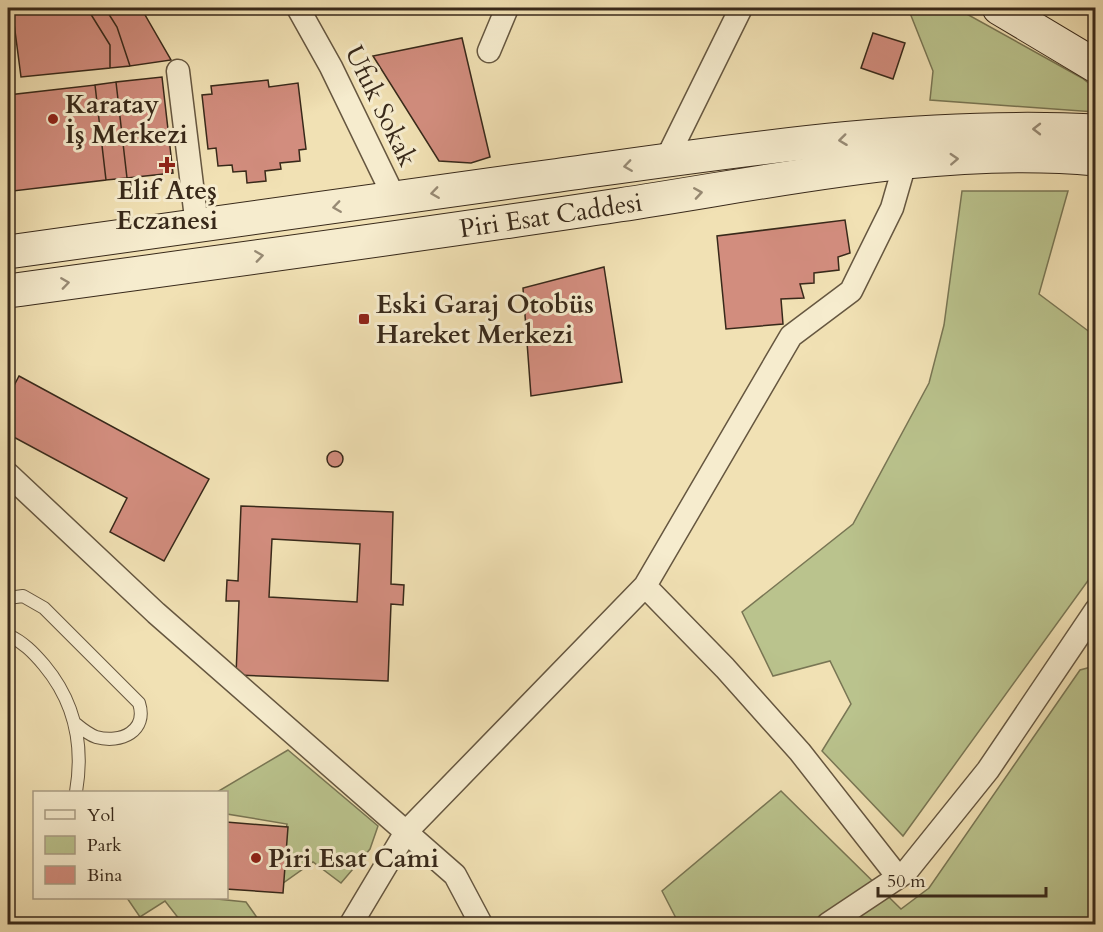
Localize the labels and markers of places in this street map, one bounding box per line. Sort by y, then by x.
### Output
place label: Karatay İş Merkezi [65,87,188,152]
marker: Karatay İş Merkezi [46,112,60,126]
marker: Elif Ateş Eczanesi [160,158,174,172]
place label: Elif Ateş Eczanesi [116,173,218,238]
place label: Eski Garaj Otobüs Hareket Merkezi [376,287,594,352]
marker: Eski Garaj Otobüs Hareket Merkezi [357,312,371,326]
place label: Piri Esat Cami [268,841,439,876]
marker: Piri Esat Cami [249,851,263,865]

